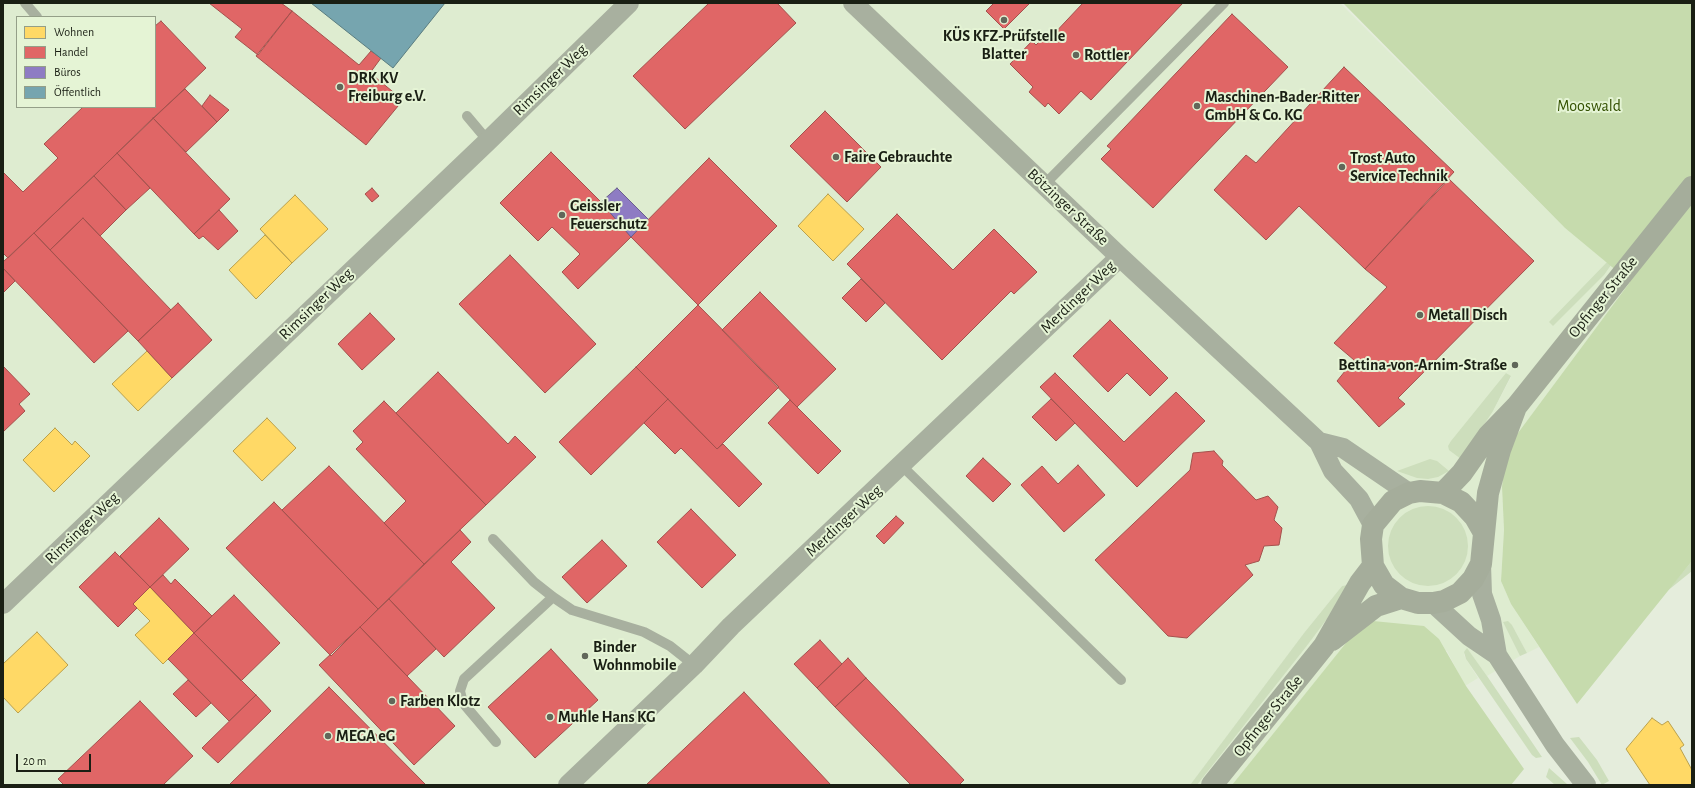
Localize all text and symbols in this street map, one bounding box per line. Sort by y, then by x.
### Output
marker: KÜS KFZ-Prüfstelle Blatter [999,15,1009,25]
legend [16,16,156,108]
text: Wohnen [54,26,94,38]
place label: KÜS KFZ-Prüfstelle Blatter [943,26,1065,64]
street label: Rimsinger Weg [509,40,591,120]
place label: Rottler [1084,45,1129,65]
text: Handel [54,46,88,58]
marker: Rottler [1071,50,1081,60]
text: Büros [54,66,81,78]
place label: DRK KV Freiburg e.V. [348,68,426,106]
marker: DRK KV Freiburg e.V. [335,82,345,92]
text: Öffentlich [54,86,101,98]
place label: Maschinen-Bader-Ritter GmbH & Co. KG [1205,87,1359,125]
park label: Mooswald [1557,96,1621,116]
marker: Maschinen-Bader-Ritter GmbH & Co. KG [1192,101,1202,111]
place label: Faire Gebrauchte [844,147,952,167]
place label: Trost Auto Service Technik [1350,148,1448,186]
marker: Faire Gebrauchte [831,152,841,162]
marker: Trost Auto Service Technik [1337,162,1347,172]
street label: Bötzinger Straße [1023,164,1113,250]
place label: Geissler Feuerschutz [570,196,647,234]
marker: Geissler Feuerschutz [557,210,567,220]
street label: Opfinger Straße [1564,252,1642,342]
street label: Merdinger Weg [1037,256,1119,338]
street label: Rimsinger Weg [275,264,357,344]
place label: Metall Disch [1428,305,1507,325]
marker: Metall Disch [1415,310,1425,320]
place label: Bettina-von-Arnim-Straße [1338,355,1507,375]
marker: Bettina-von-Arnim-Straße [1510,360,1520,370]
street label: Merdinger Weg [802,481,886,561]
street label: Rimsinger Weg [41,488,123,568]
place label: Binder Wohnmobile [593,637,677,675]
marker: Binder Wohnmobile [580,651,590,661]
street label: Opfinger Straße [1229,671,1307,761]
place label: Farben Klotz [400,691,480,711]
marker: Farben Klotz [387,696,397,706]
place label: Muhle Hans KG [558,707,656,727]
marker: Muhle Hans KG [545,712,555,722]
place label: MEGA eG [336,726,395,746]
marker: MEGA eG [323,731,333,741]
scale bar [18,746,93,772]
text: 20 m [23,755,46,767]

